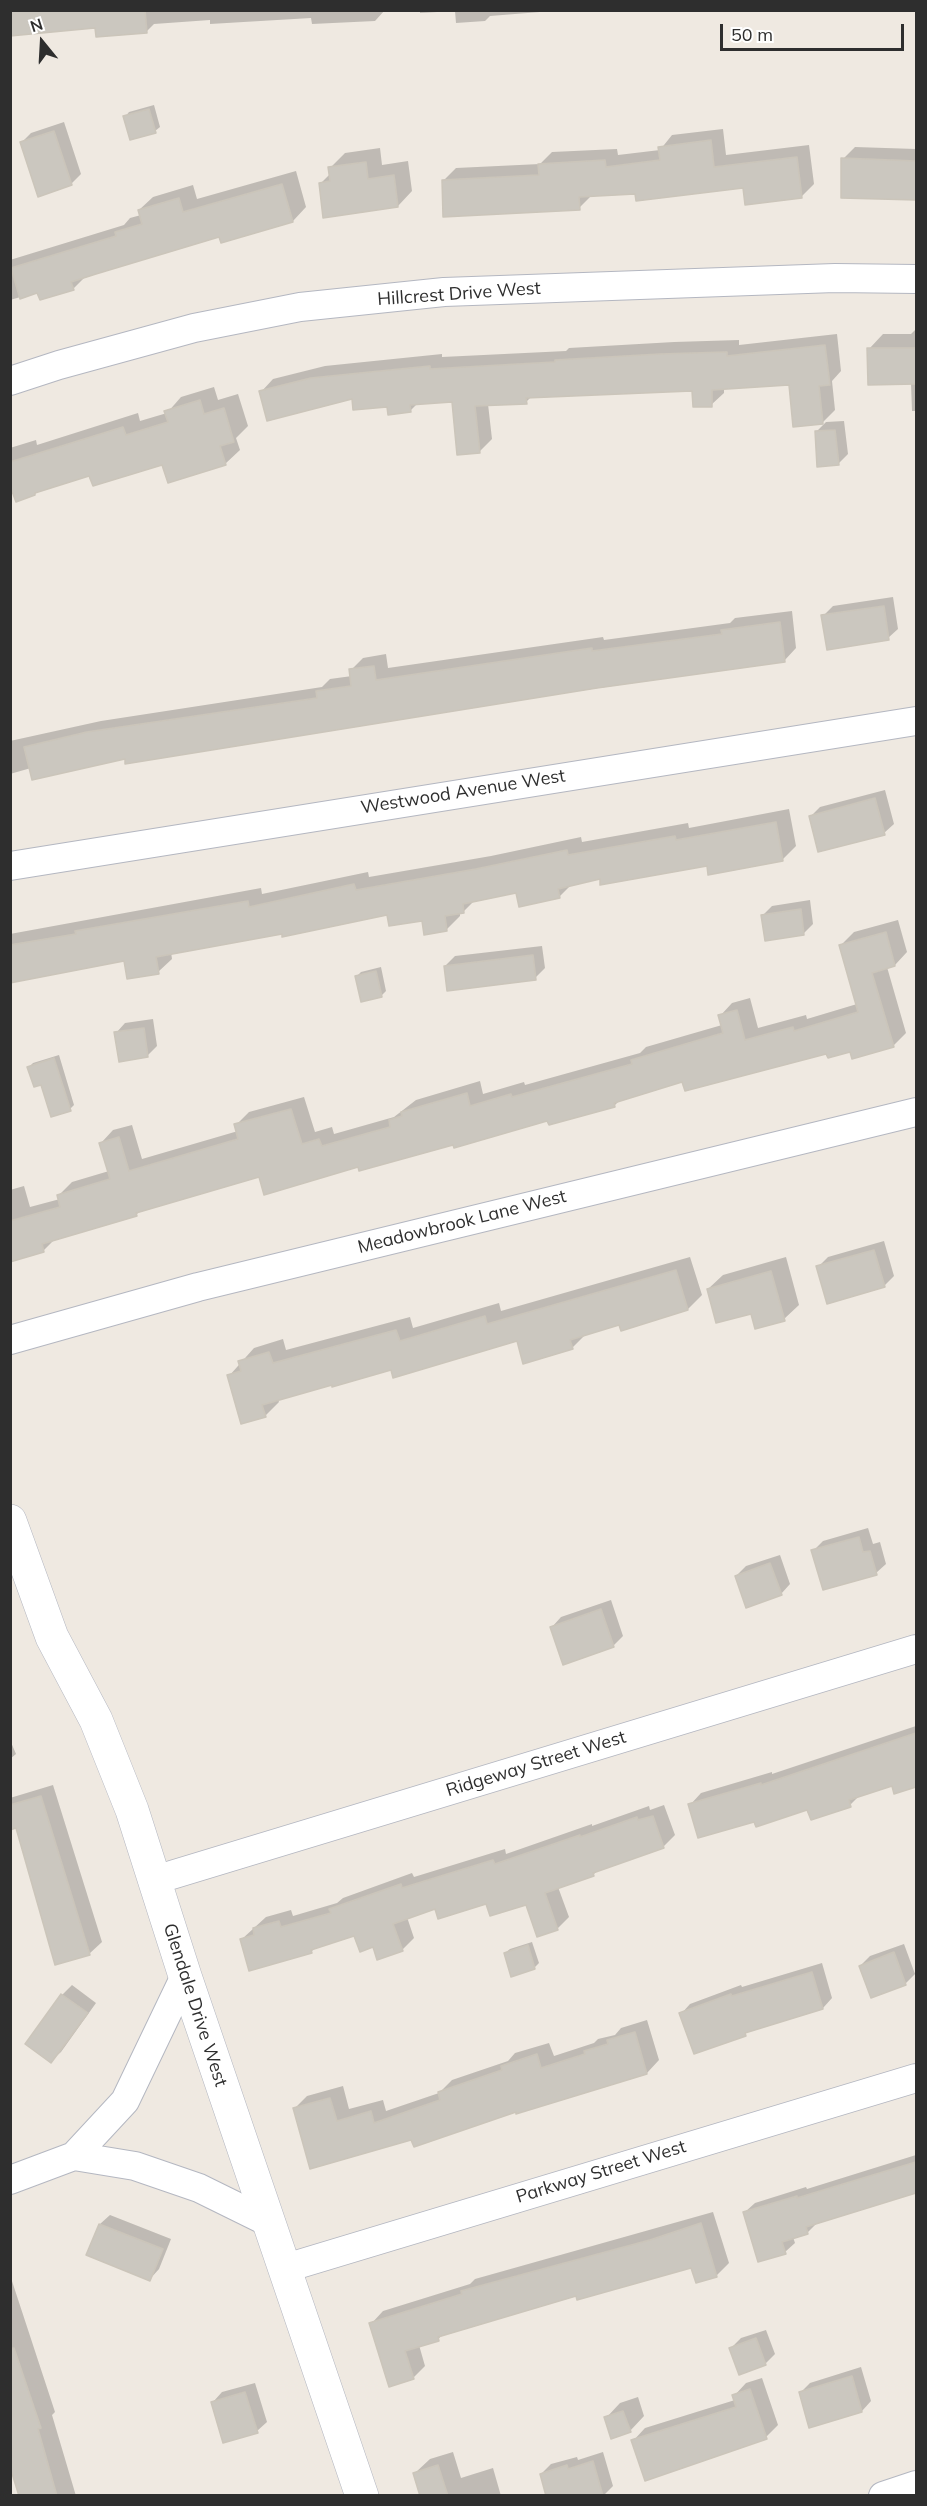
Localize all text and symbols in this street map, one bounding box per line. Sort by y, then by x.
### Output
north arrow [12,12,72,72]
scale bar [723,12,908,50]
text: N [28,14,45,36]
text: 50 m [731,23,773,46]
street label: Hillcrest Drive West [377,278,541,310]
street label: Westwood Avenue West [359,765,567,819]
street label: Meadowbrook Lane West [356,1186,568,1258]
street label: Ridgeway Street West [443,1726,629,1802]
street label: Glendale Drive West [158,1921,232,2089]
street label: Parkway Street West [514,2136,688,2208]

